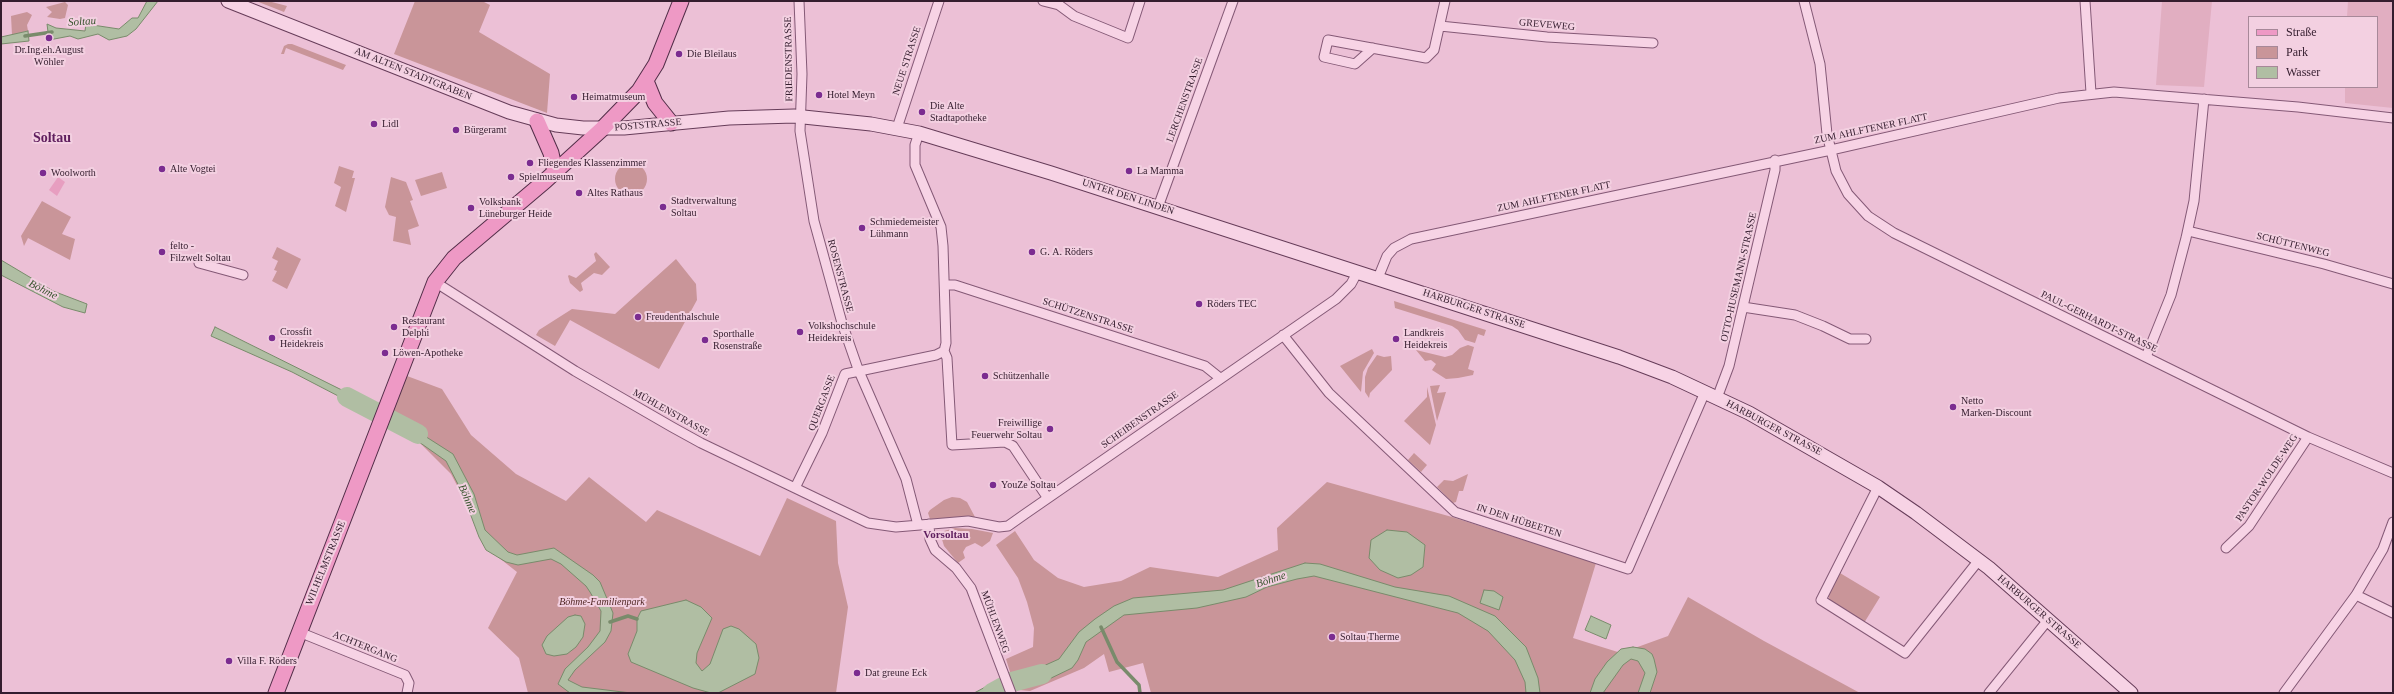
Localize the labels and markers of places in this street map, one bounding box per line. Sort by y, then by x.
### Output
marker: Dr.Ing.eh.August Wöhler [44,33,54,43]
place label: Dr.Ing.eh.August Wöhler [14,44,84,68]
place label: Die Bleilaus [687,48,737,60]
marker: Die Bleilaus [674,49,684,59]
place label: Hotel Meyn [827,89,875,101]
marker: Hotel Meyn [814,90,824,100]
place label: Heimatmuseum [582,91,645,103]
marker: Heimatmuseum [569,92,579,102]
place label: Die Alte Stadtapotheke [930,100,987,124]
marker: Die Alte Stadtapotheke [917,107,927,117]
place label: Lidl [382,118,399,130]
marker: Lidl [369,119,379,129]
place label: Bürgeramt [464,124,507,136]
marker: Bürgeramt [451,125,461,135]
place label: Fliegendes Klassenzimmer [538,157,646,169]
marker: Fliegendes Klassenzimmer [525,158,535,168]
place label: Alte Vogtei [170,163,216,175]
marker: Alte Vogtei [157,164,167,174]
place label: La Mamma [1137,165,1183,177]
marker: La Mamma [1124,166,1134,176]
place label: Woolworth [51,167,96,179]
marker: Woolworth [38,168,48,178]
place label: Spielmuseum [519,171,573,183]
marker: Spielmuseum [506,172,516,182]
place label: Altes Rathaus [587,187,643,199]
marker: Altes Rathaus [574,188,584,198]
place label: Stadtverwaltung Soltau [671,195,737,218]
place label: Volksbank Lüneburger Heide [479,196,552,220]
marker: Stadtverwaltung Soltau [658,202,668,212]
marker: Volksbank Lüneburger Heide [466,203,476,213]
place label: Schmiedemeister Lühmann [870,216,939,240]
marker: Schmiedemeister Lühmann [857,223,867,233]
place label: felto - Filzwelt Soltau [170,240,231,264]
place label: G. A. Röders [1040,246,1093,258]
marker: felto - Filzwelt Soltau [157,247,167,257]
marker: G. A. Röders [1027,247,1037,257]
place label: Röders TEC [1207,298,1257,310]
marker: Röders TEC [1194,299,1204,309]
place label: Freudenthalschule [646,311,719,323]
marker: Freudenthalschule [633,312,643,322]
place label: Restaurant Delphi [402,315,445,338]
place label: Volkshochschule Heidekreis [808,320,876,344]
marker: Restaurant Delphi [389,322,399,332]
place label: Crossfit Heidekreis [280,326,323,350]
marker: Volkshochschule Heidekreis [795,327,805,337]
place label: Landkreis Heidekreis [1404,327,1447,350]
place label: Sporthalle Rosenstraße [713,328,762,352]
marker: Crossfit Heidekreis [267,333,277,343]
marker: Landkreis Heidekreis [1391,334,1401,344]
marker: Sporthalle Rosenstraße [700,335,710,345]
place label: Löwen-Apotheke [393,347,463,359]
marker: Löwen-Apotheke [380,348,390,358]
place label: Schützenhalle [993,370,1049,382]
marker: Schützenhalle [980,371,990,381]
place label: Netto Marken-Discount [1961,395,2032,418]
marker: Netto Marken-Discount [1948,402,1958,412]
place label: Freiwillige Feuerwehr Soltau [971,417,1042,440]
marker: Freiwillige Feuerwehr Soltau [1045,424,1055,434]
place label: YouZe Soltau [1001,479,1056,491]
marker: YouZe Soltau [988,480,998,490]
place label: Soltau Therme [1340,631,1399,643]
marker: Soltau Therme [1327,632,1337,642]
place label: Villa F. Röders [237,655,297,667]
marker: Villa F. Röders [224,656,234,666]
place label: Dat greune Eck [865,667,927,679]
marker: Dat greune Eck [852,668,862,678]

